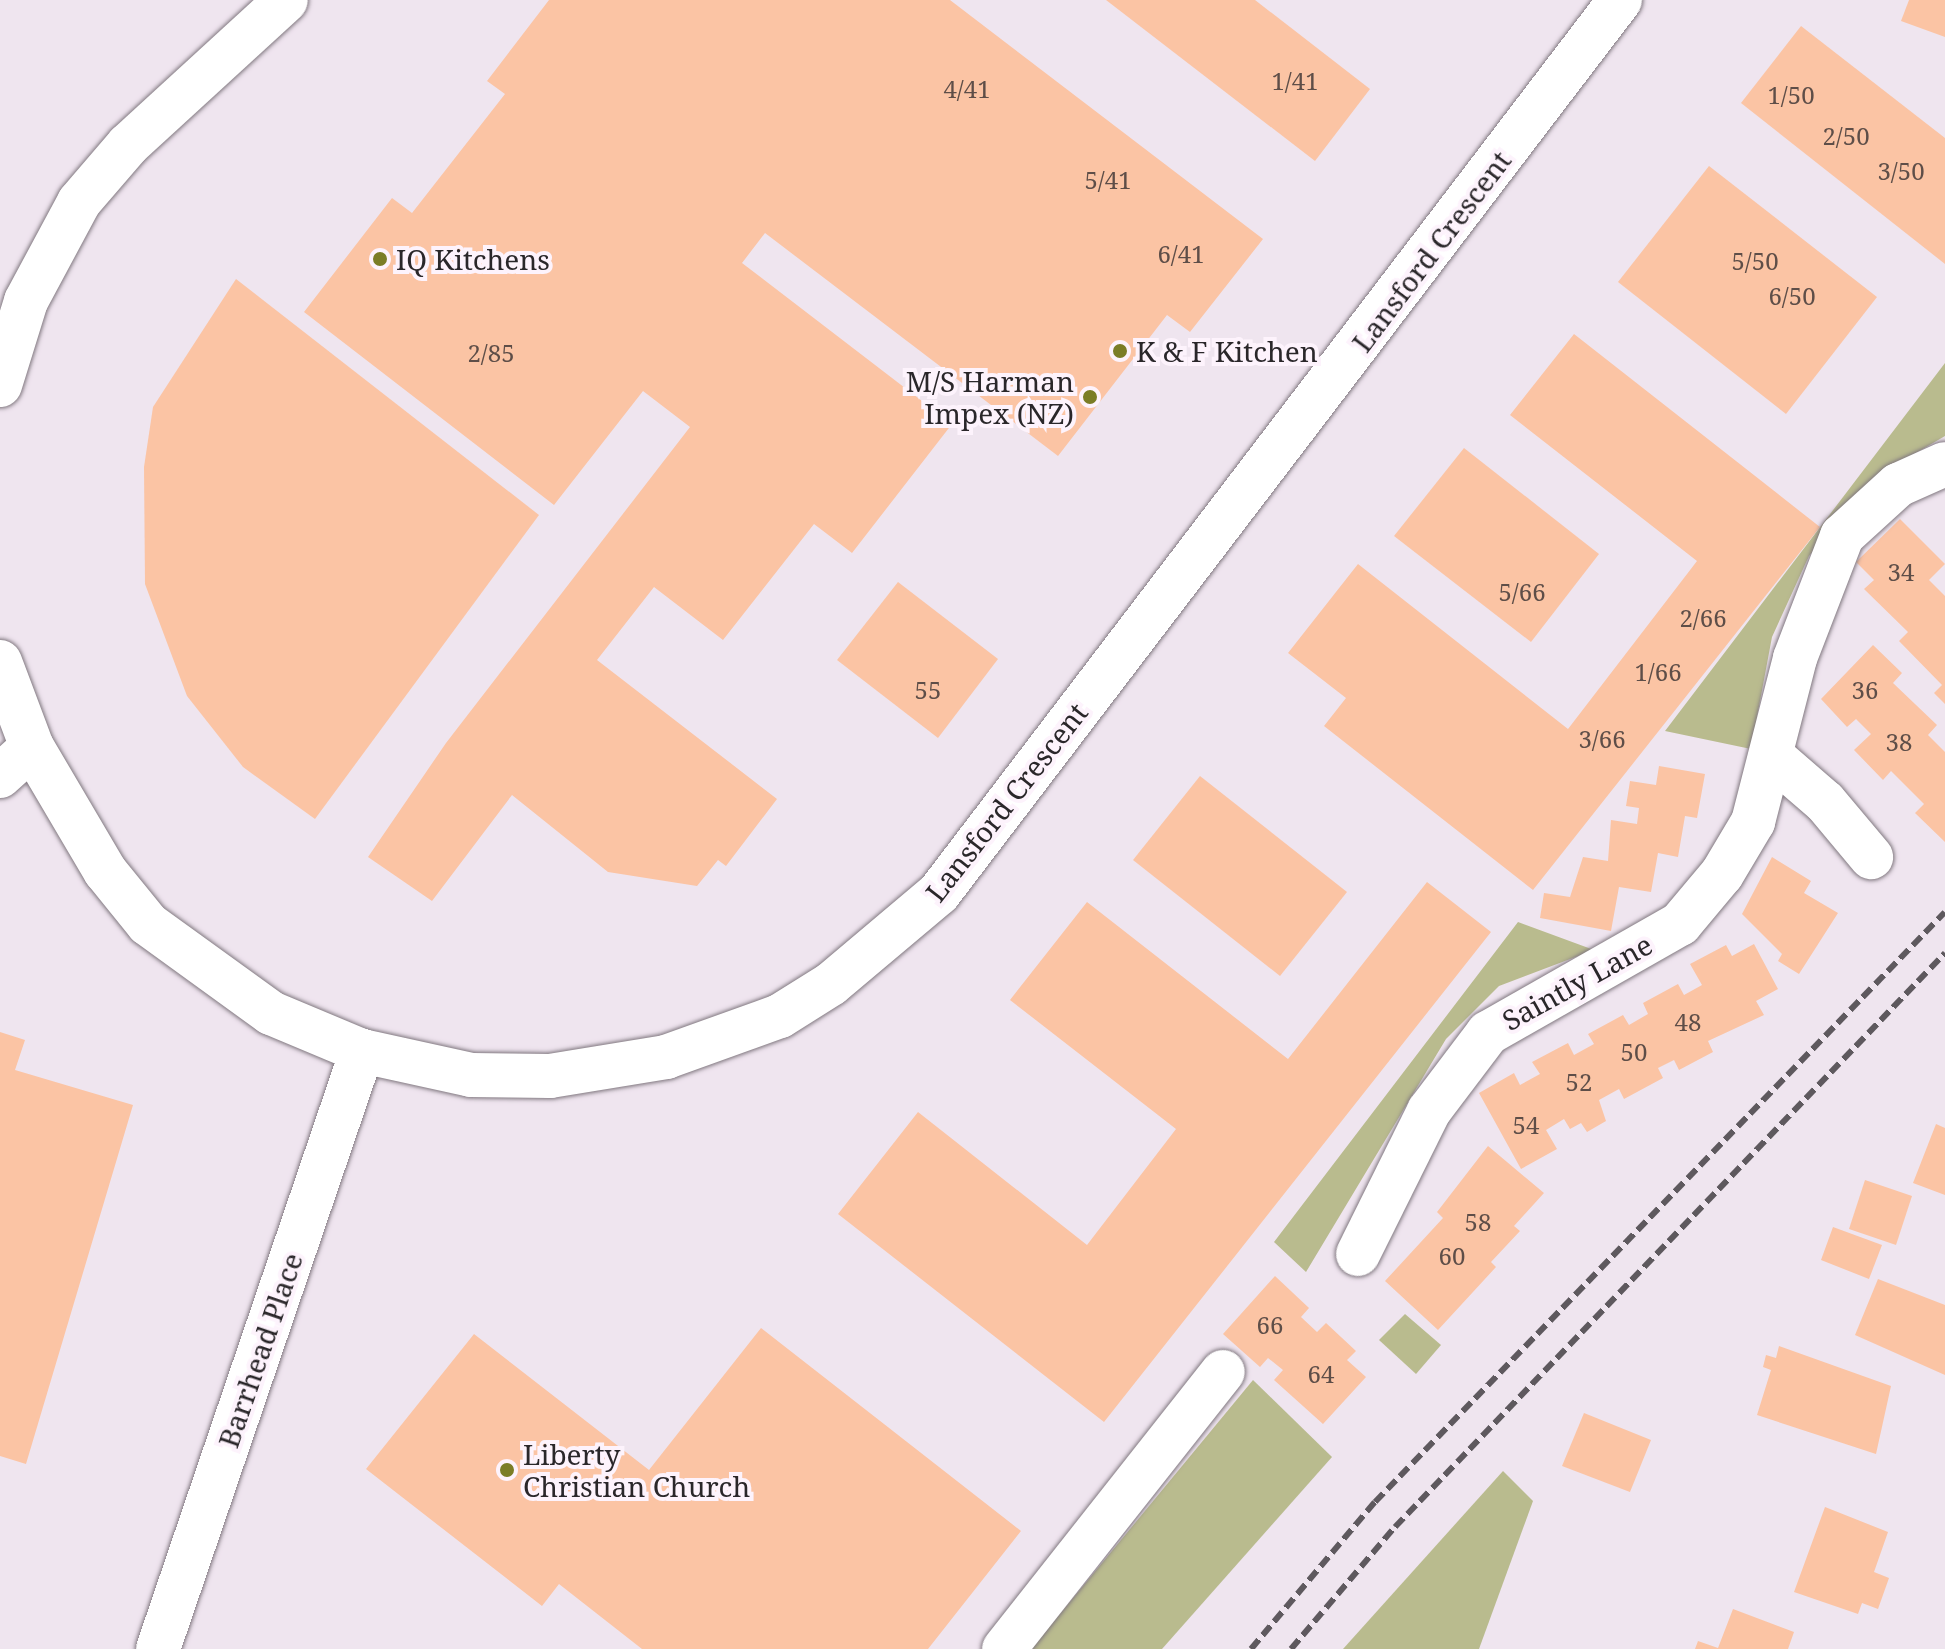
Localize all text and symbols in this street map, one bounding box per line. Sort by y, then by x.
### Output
house number: 1/41 [1271,67,1319,95]
house number: 4/41 [943,75,991,103]
house number: 1/50 [1767,81,1815,109]
house number: 2/50 [1822,122,1870,150]
street label: Lansford Crescent [1345,144,1517,358]
house number: 3/50 [1877,157,1925,185]
house number: 5/41 [1084,166,1132,194]
house number: 6/41 [1157,240,1205,268]
place label: IQ Kitchens [396,242,550,276]
house number: 5/50 [1731,247,1779,275]
marker: IQ Kitchens [371,250,389,268]
house number: 6/50 [1768,282,1816,310]
place label: K & F Kitchen [1136,334,1318,368]
house number: 2/85 [467,339,515,367]
marker: K & F Kitchen [1111,342,1129,360]
place label: M/S Harman Impex (NZ) [906,364,1074,430]
marker: M/S Harman Impex (NZ) [1081,388,1099,406]
house number: 34 [1888,558,1914,586]
house number: 5/66 [1498,578,1546,606]
house number: 2/66 [1679,604,1727,632]
house number: 1/66 [1634,658,1682,686]
house number: 55 [915,676,941,704]
house number: 36 [1852,676,1878,704]
street label: Lansford Crescent [918,696,1094,908]
house number: 3/66 [1578,725,1626,753]
house number: 38 [1886,728,1912,756]
street label: Saintly Lane [1496,927,1658,1037]
house number: 48 [1675,1008,1701,1036]
house number: 50 [1621,1038,1647,1066]
house number: 52 [1566,1068,1592,1096]
house number: 54 [1513,1111,1539,1139]
house number: 58 [1465,1208,1491,1236]
house number: 60 [1439,1242,1465,1270]
street label: Barrhead Place [211,1248,309,1452]
house number: 66 [1257,1311,1283,1339]
house number: 64 [1308,1360,1334,1388]
place label: Liberty Christian Church [523,1437,750,1503]
marker: Liberty Christian Church [498,1461,516,1479]

